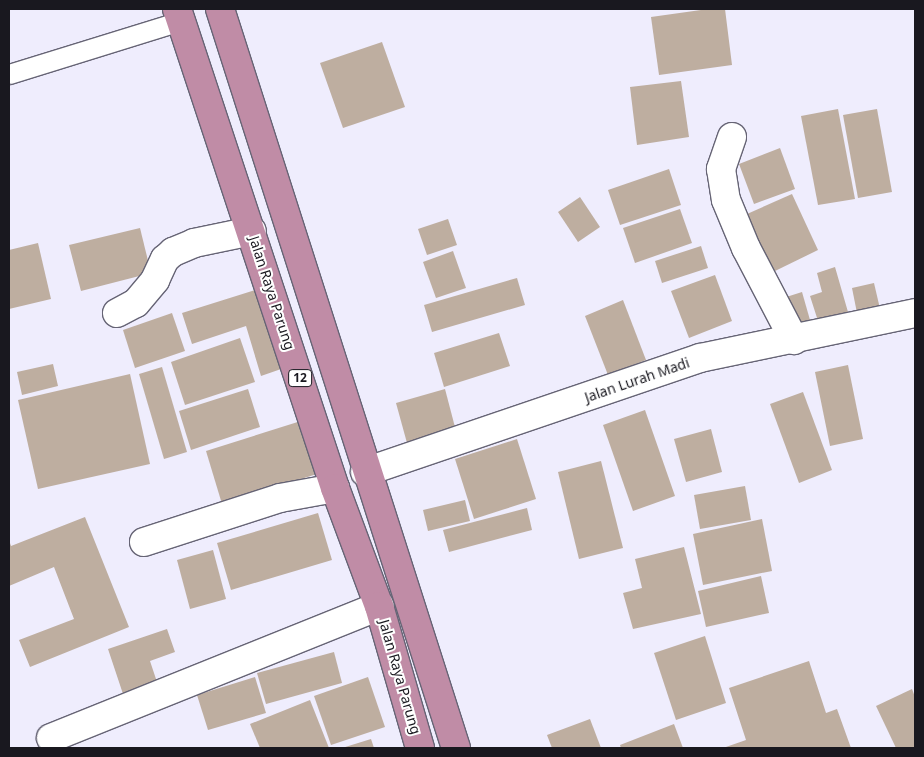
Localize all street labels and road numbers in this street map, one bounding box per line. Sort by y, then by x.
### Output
street label: Jalan Raya Parung [246,234,298,352]
street label: Jalan Lurah Madi [582,354,692,406]
road number: 12 [288,368,312,388]
street label: Jalan Raya Parung [376,618,424,736]

